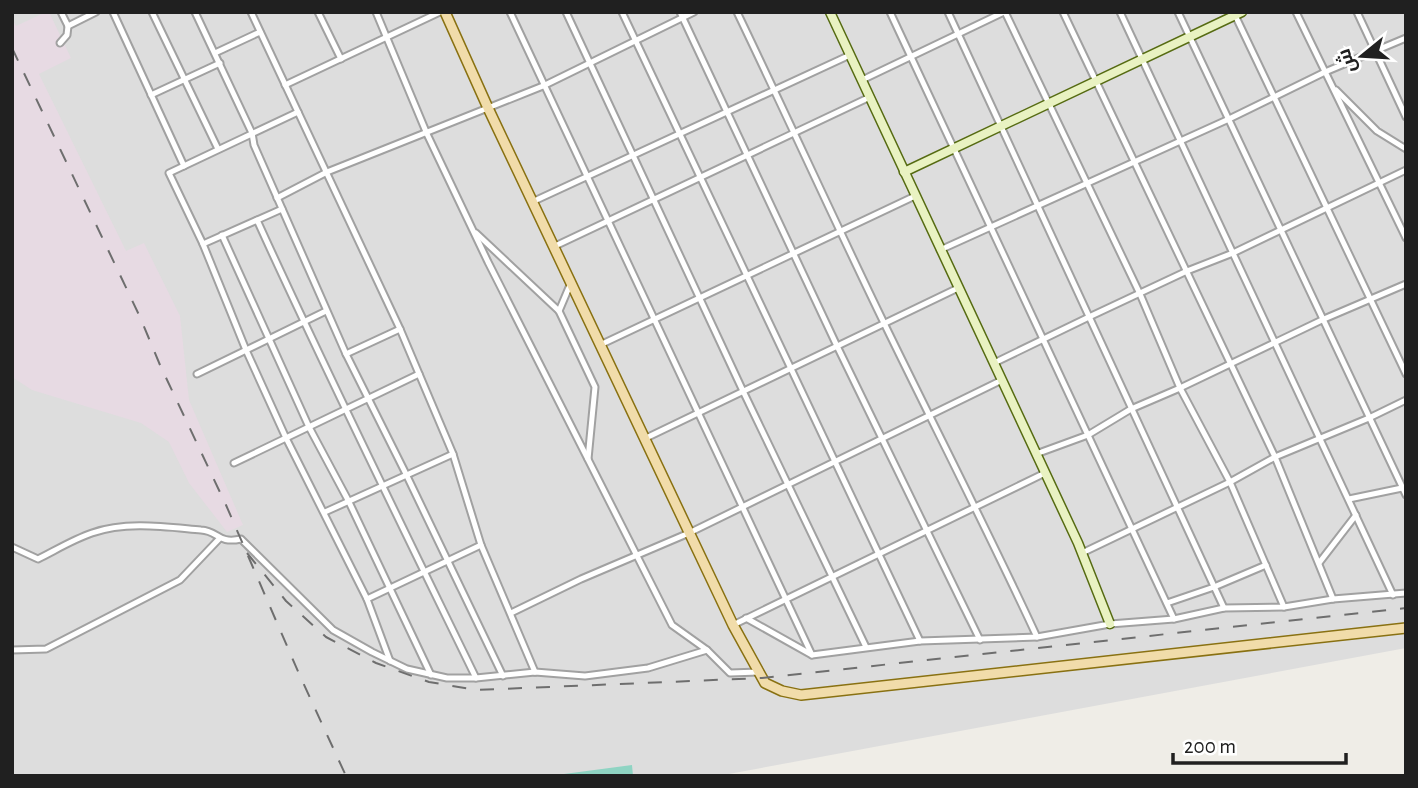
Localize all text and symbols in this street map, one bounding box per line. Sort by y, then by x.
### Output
north arrow [1327,21,1397,91]
text: ش [1334,46,1361,76]
scale bar [1173,722,1346,766]
text: 200 m [1184,736,1236,757]

